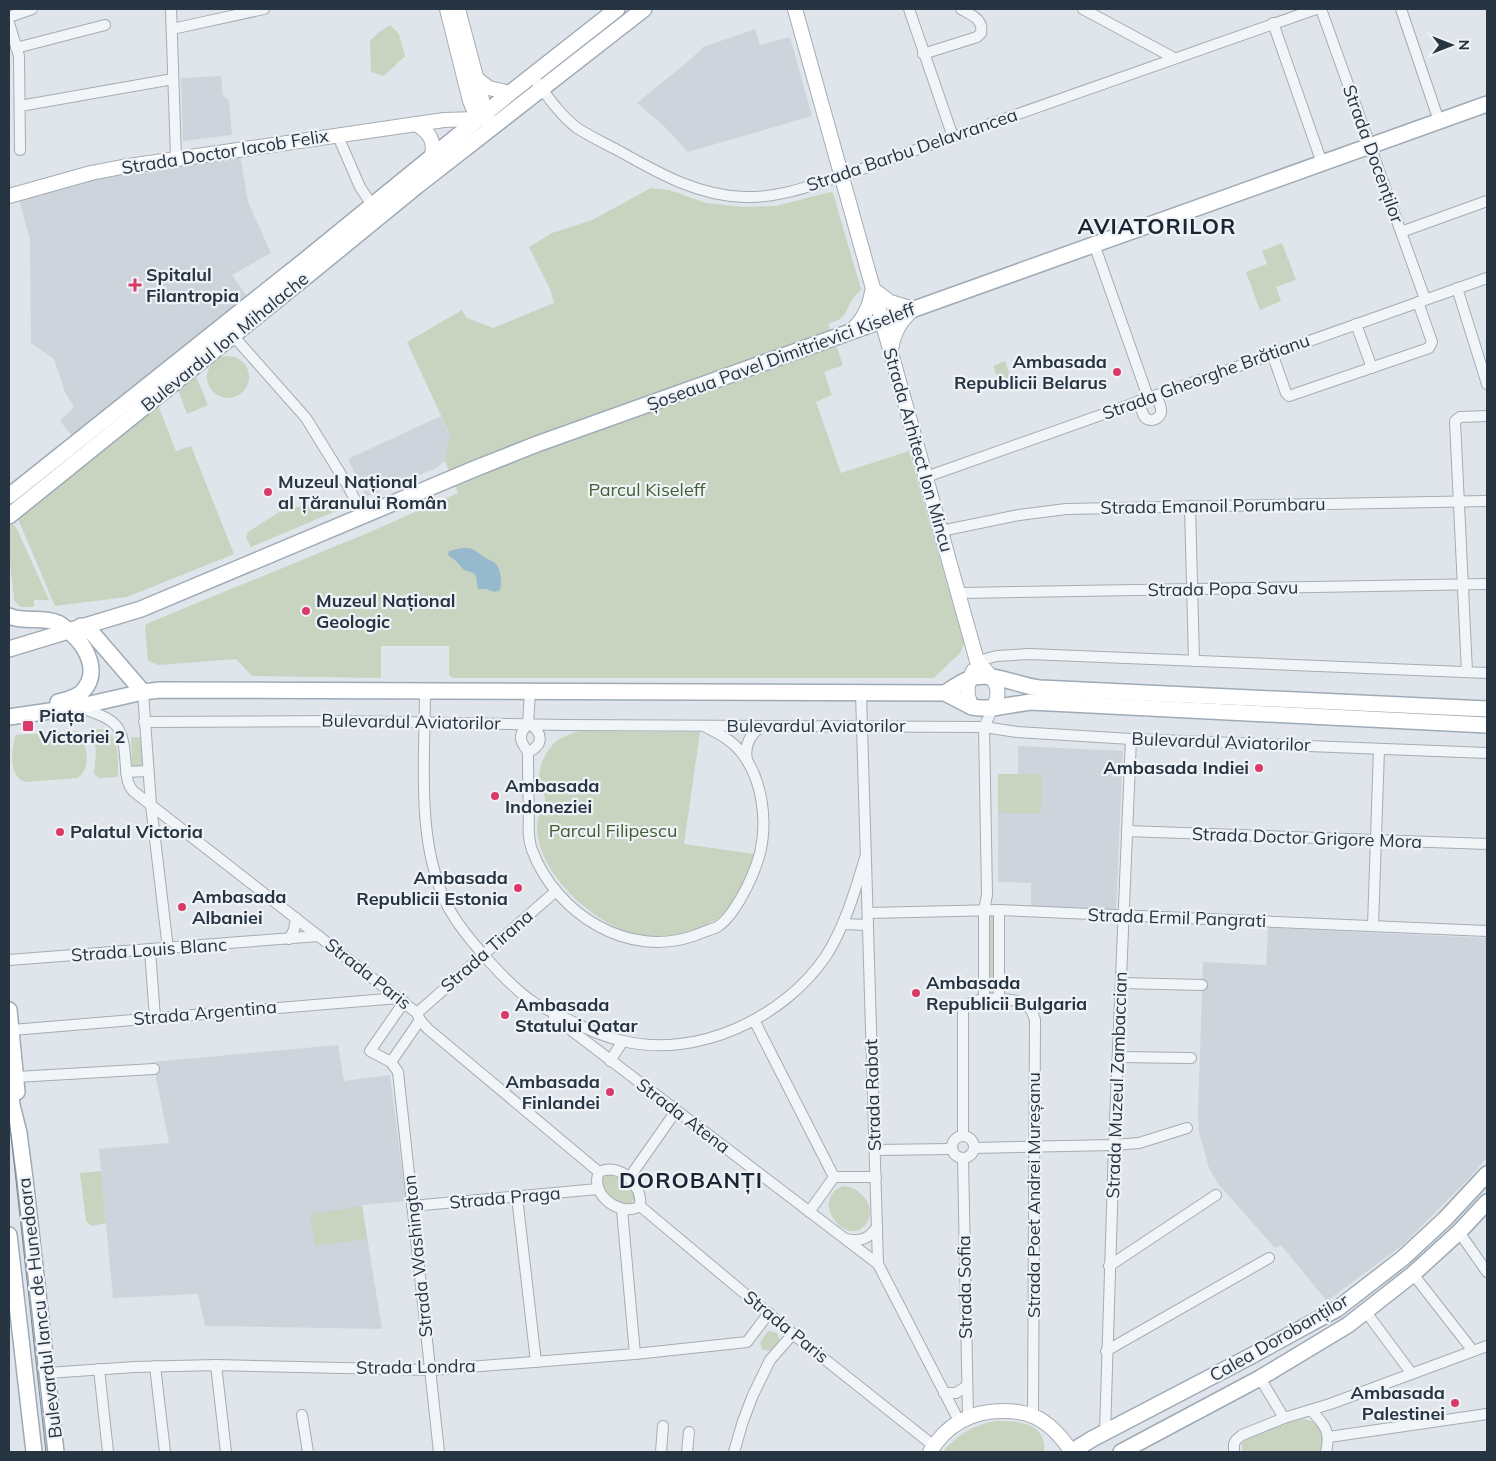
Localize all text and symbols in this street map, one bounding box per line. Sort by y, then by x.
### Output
north arrow [1426,20,1476,70]
text: N [1455,40,1473,50]
street label: Strada Docenților [1338,82,1409,227]
street label: Strada Barbu Delavrancea [803,103,1020,196]
street label: Strada Doctor Iacob Felix [120,124,330,179]
district label: AVIATORILOR [1078,212,1237,240]
place label: Spitalul Filantropia [146,263,239,307]
street label: Bulevardul Ion Mihalache [136,267,313,416]
marker: Spitalul Filantropia [128,278,142,292]
street label: Șoseaua Pavel Dimitrievici Kiseleff [644,297,919,416]
street label: Strada Gheorghe Brătianu [1099,328,1313,425]
street label: Strada Arhitect Ion Mincu [878,345,959,555]
place label: Ambasada Republicii Belarus [954,350,1107,394]
marker: Ambasada Republicii Belarus [1111,366,1123,378]
place label: Muzeul Național al Țăranului Român [278,470,447,514]
park label: Parcul Kiseleff [588,478,706,501]
marker: Muzeul Național al Țăranului Român [262,486,274,498]
street label: Strada Emanoil Porumbaru [1100,492,1326,519]
street label: Strada Popa Savu [1147,576,1299,601]
place label: Muzeul Național Geologic [316,589,456,633]
marker: Muzeul Național Geologic [300,605,312,617]
place label: Piața Victoriei 2 [38,704,125,748]
street label: Bulevardul Aviatorilor [321,708,501,735]
street label: Bulevardul Aviatorilor [726,714,906,737]
marker: Piața Victoriei 2 [21,719,35,733]
street label: Bulevardul Aviatorilor [1131,727,1311,756]
place label: Ambasada Indiei [1103,756,1249,779]
marker: Ambasada Indiei [1253,762,1265,774]
place label: Ambasada Indoneziei [505,774,600,818]
marker: Ambasada Indoneziei [489,790,501,802]
park label: Parcul Filipescu [549,819,677,842]
place label: Palatul Victoria [70,820,203,843]
street label: Strada Doctor Grigore Mora [1191,822,1423,853]
marker: Palatul Victoria [54,826,66,838]
place label: Ambasada Republicii Estonia [356,866,508,910]
marker: Ambasada Republicii Estonia [512,882,524,894]
place label: Ambasada Albaniei [192,885,287,929]
marker: Ambasada Albaniei [176,901,188,913]
street label: Strada Ermil Pangrati [1087,903,1267,932]
street label: Strada Tirana [436,904,538,997]
street label: Strada Louis Blanc [70,933,228,966]
street label: Strada Paris [321,933,416,1014]
place label: Ambasada Republicii Bulgaria [926,971,1087,1015]
street label: Strada Muzeul Zambaccian [1101,971,1132,1199]
marker: Ambasada Republicii Bulgaria [910,987,922,999]
place label: Ambasada Statului Qatar [515,993,638,1037]
street label: Strada Argentina [132,995,278,1030]
marker: Ambasada Statului Qatar [499,1009,511,1021]
street label: Strada Rabat [859,1039,886,1151]
place label: Ambasada Finlandei [506,1070,600,1114]
street label: Strada Poet Andrei Mureșanu [1022,1072,1045,1318]
street label: Strada Atena [632,1073,735,1158]
marker: Ambasada Finlandei [604,1086,616,1098]
district label: DOROBANȚI [619,1166,763,1195]
street label: Strada Washington [398,1174,437,1338]
street label: Bulevardul Iancu de Hunedoara [12,1176,67,1440]
street label: Strada Praga [448,1181,561,1214]
street label: Strada Sofia [952,1235,977,1339]
street label: Strada Paris [739,1285,834,1368]
street label: Calea Dorobanților [1205,1288,1353,1387]
street label: Strada Londra [356,1354,476,1379]
place label: Ambasada Palestinei [1351,1381,1445,1425]
marker: Ambasada Palestinei [1449,1397,1461,1409]

